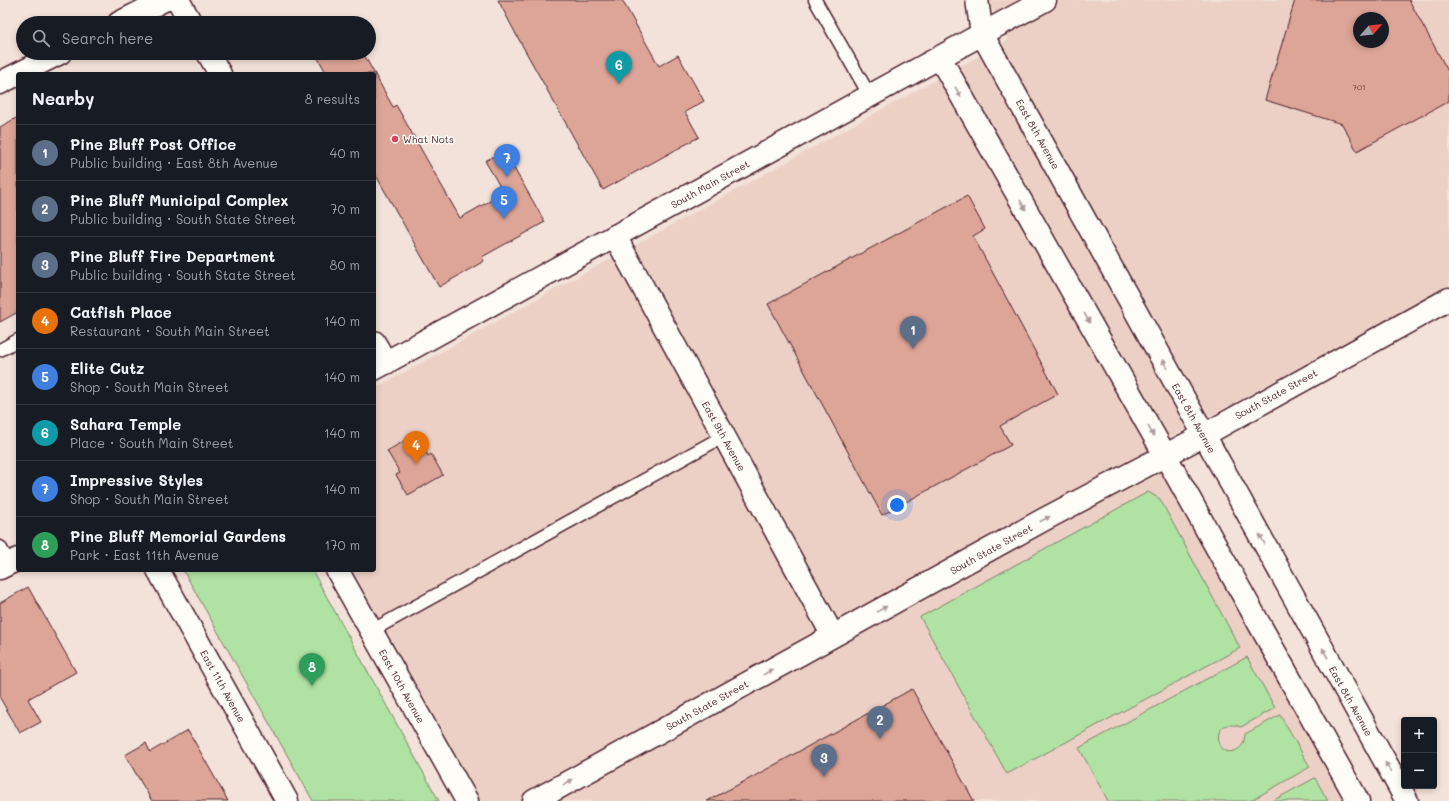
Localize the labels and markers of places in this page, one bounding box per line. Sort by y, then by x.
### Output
pin: 6 [606,51,632,84]
place label: What Nots [403,132,454,146]
marker: What Nots [390,134,400,144]
pin: 7 [494,144,520,177]
pin: 5 [491,186,517,219]
pin: 1 [900,316,926,349]
pin: 4 [403,431,429,464]
pin: 8 [299,653,325,686]
pin: 2 [867,706,893,739]
pin: 3 [811,744,837,777]

